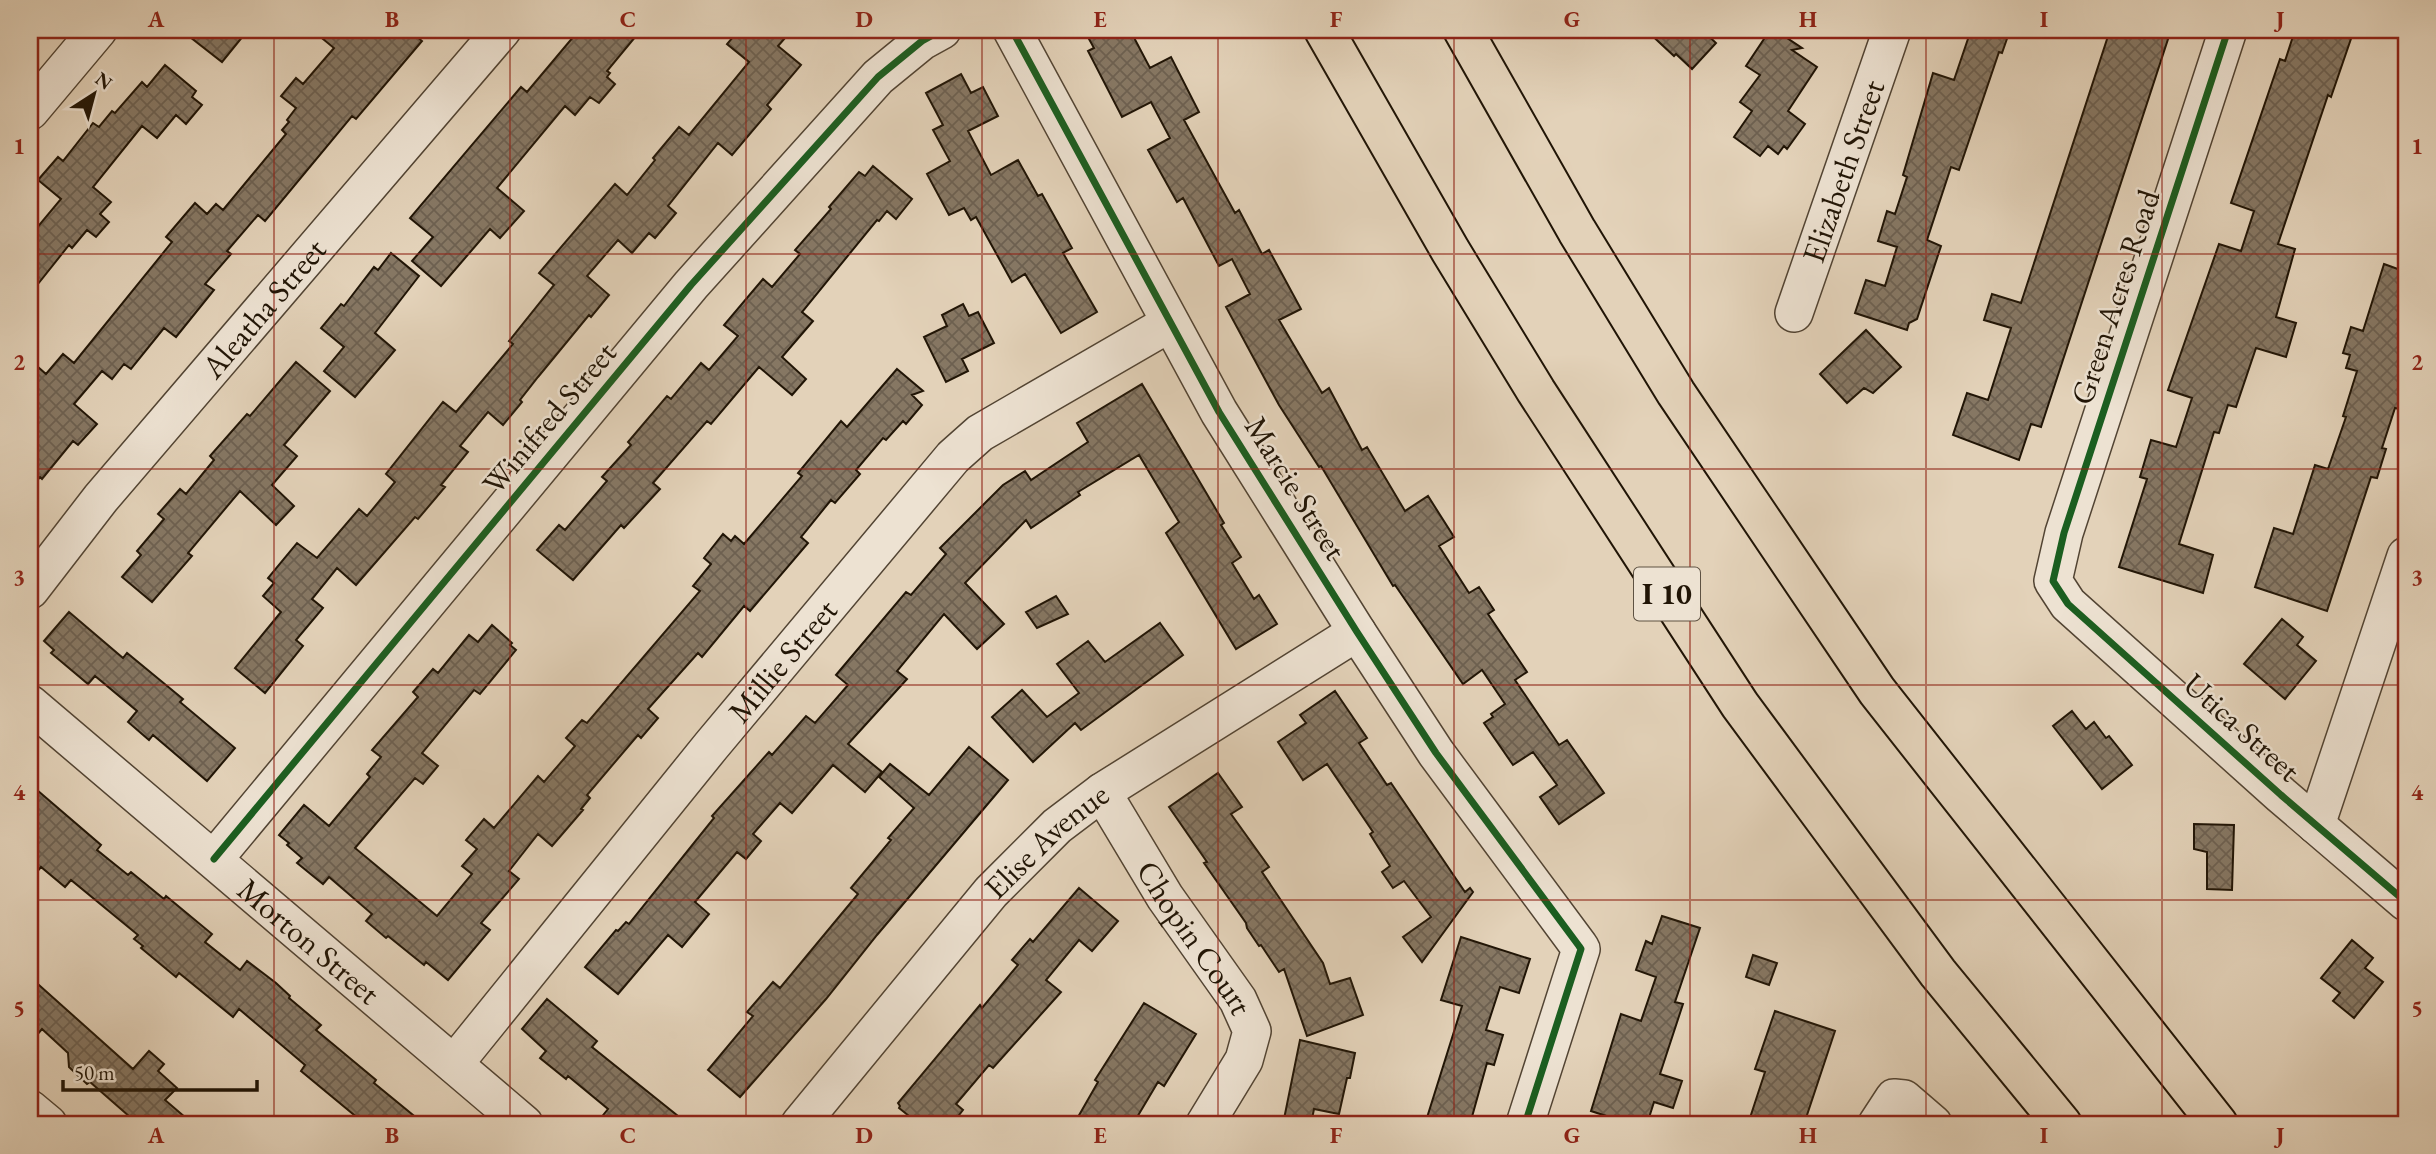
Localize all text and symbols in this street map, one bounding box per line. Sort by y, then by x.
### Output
text: A [147,4,165,34]
text: B [385,4,399,34]
text: C [620,4,636,34]
text: D [855,4,873,34]
text: E [1093,4,1107,34]
text: F [1330,4,1343,34]
text: G [1564,4,1580,34]
text: H [1799,4,1817,34]
text: I [2040,4,2048,34]
text: J [2274,4,2285,34]
north arrow [60,60,130,130]
text: N [90,66,118,96]
street label: Elizabeth Street [1792,74,1894,268]
text: 1 [13,131,25,161]
text: 1 [2411,131,2423,161]
street label: Green Acres Road [2060,183,2170,410]
street label: Aleatha Street [191,230,335,388]
street label: Winifred Street [473,333,625,503]
text: 2 [13,347,25,377]
text: 2 [2411,347,2423,377]
street label: Marcie Street [1235,408,1357,568]
text: 3 [13,562,25,592]
text: 3 [2411,562,2423,592]
road number: I 10 [1634,568,1700,621]
street label: Millie Street [718,590,846,731]
street label: Utica Street [2175,663,2309,791]
street label: Elise Avenue [975,773,1117,908]
text: 4 [13,777,26,807]
text: 4 [2411,777,2424,807]
street label: Chopin Court [1127,853,1263,1021]
street label: Morton Street [229,869,389,1014]
text: 5 [13,993,25,1023]
text: 5 [2411,993,2423,1023]
scale bar [63,1049,257,1093]
text: 50 m [74,1059,115,1086]
text: A [147,1120,165,1150]
text: B [385,1120,399,1150]
text: C [620,1120,636,1150]
text: D [855,1120,873,1150]
text: E [1093,1120,1107,1150]
text: F [1330,1120,1343,1150]
text: G [1564,1120,1580,1150]
text: H [1799,1120,1817,1150]
text: I [2040,1120,2048,1150]
text: J [2274,1120,2285,1150]

